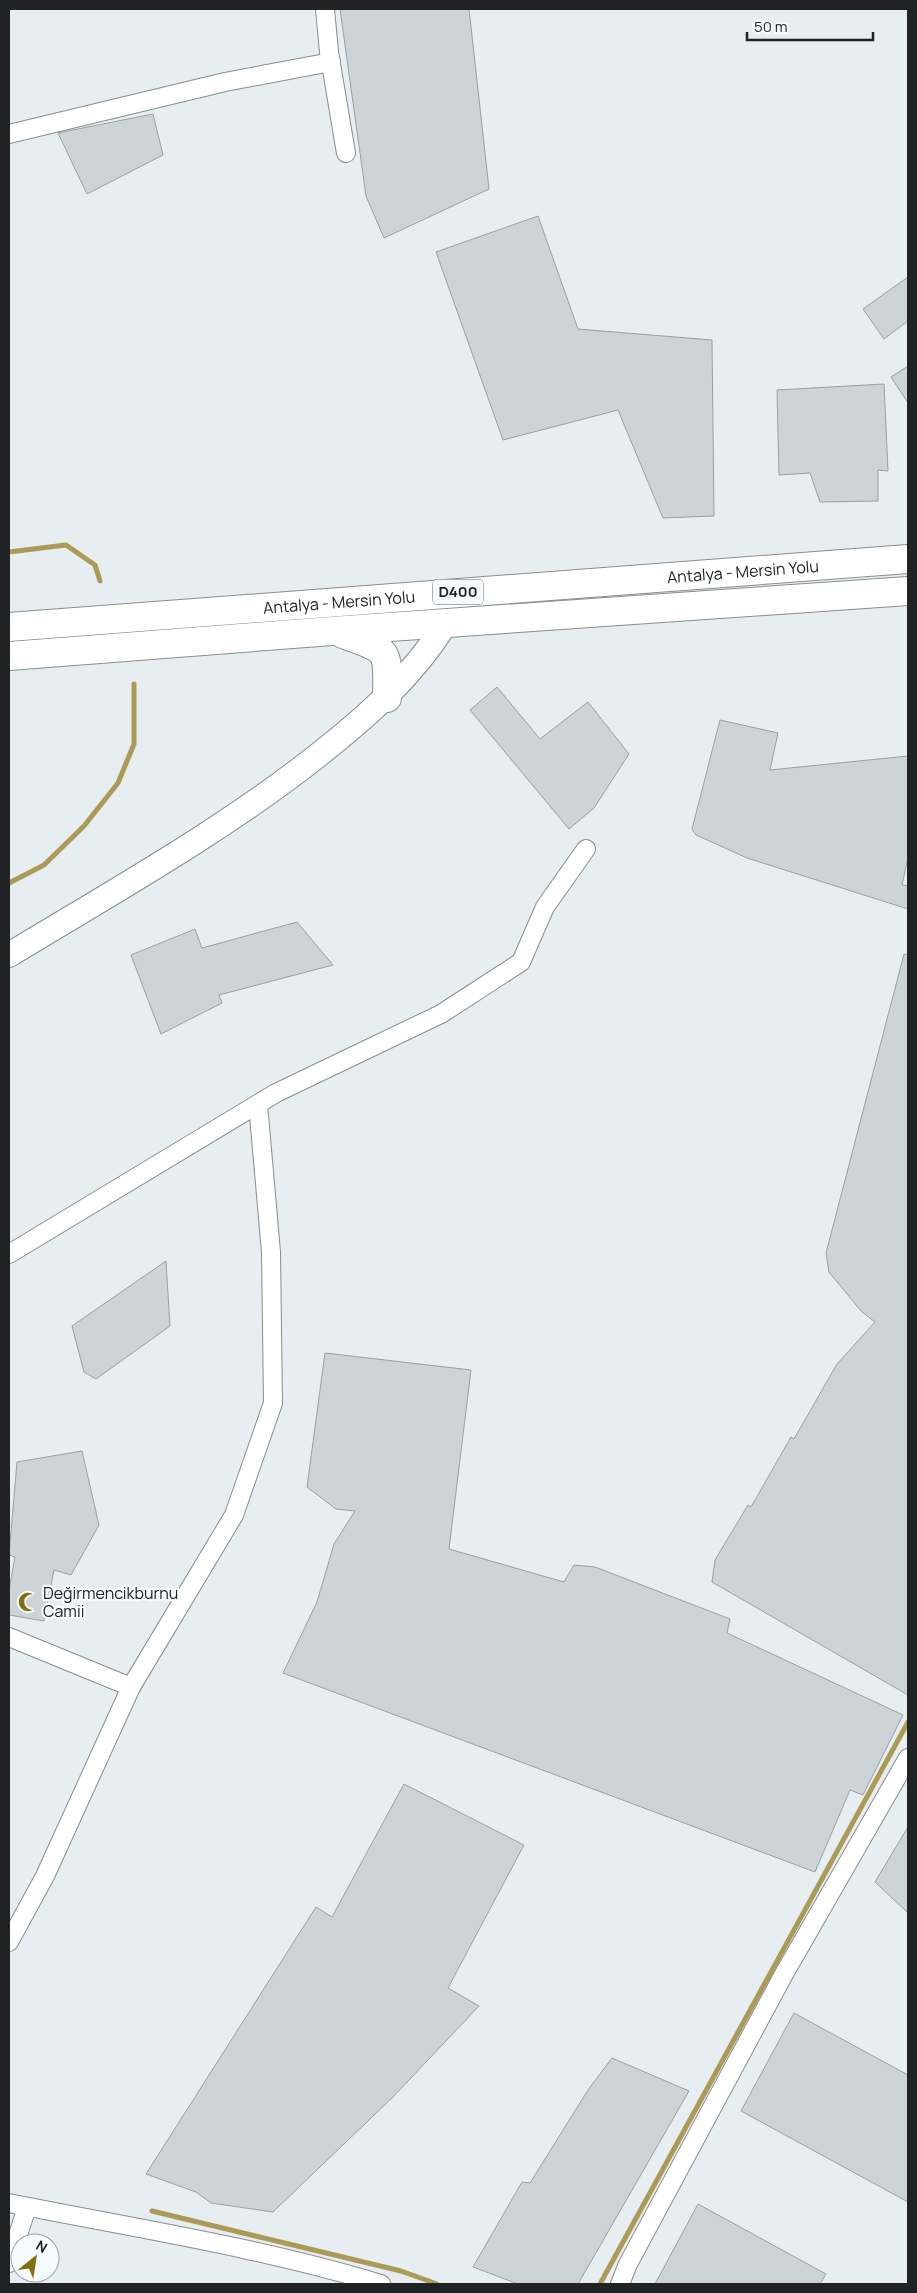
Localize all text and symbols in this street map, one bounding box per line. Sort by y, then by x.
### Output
scale bar [747,10,873,42]
text: 50 m [754,16,788,37]
street label: Antalya - Mersin Yolu [666,555,820,588]
road number: D400 [433,580,483,604]
street label: Antalya - Mersin Yolu [262,585,416,619]
place label: Değirmencikburnu Camii [43,1582,178,1622]
mosque icon: Değirmencikburnu Camii [17,1591,39,1613]
north arrow [10,2233,60,2283]
text: N [33,2236,51,2257]

